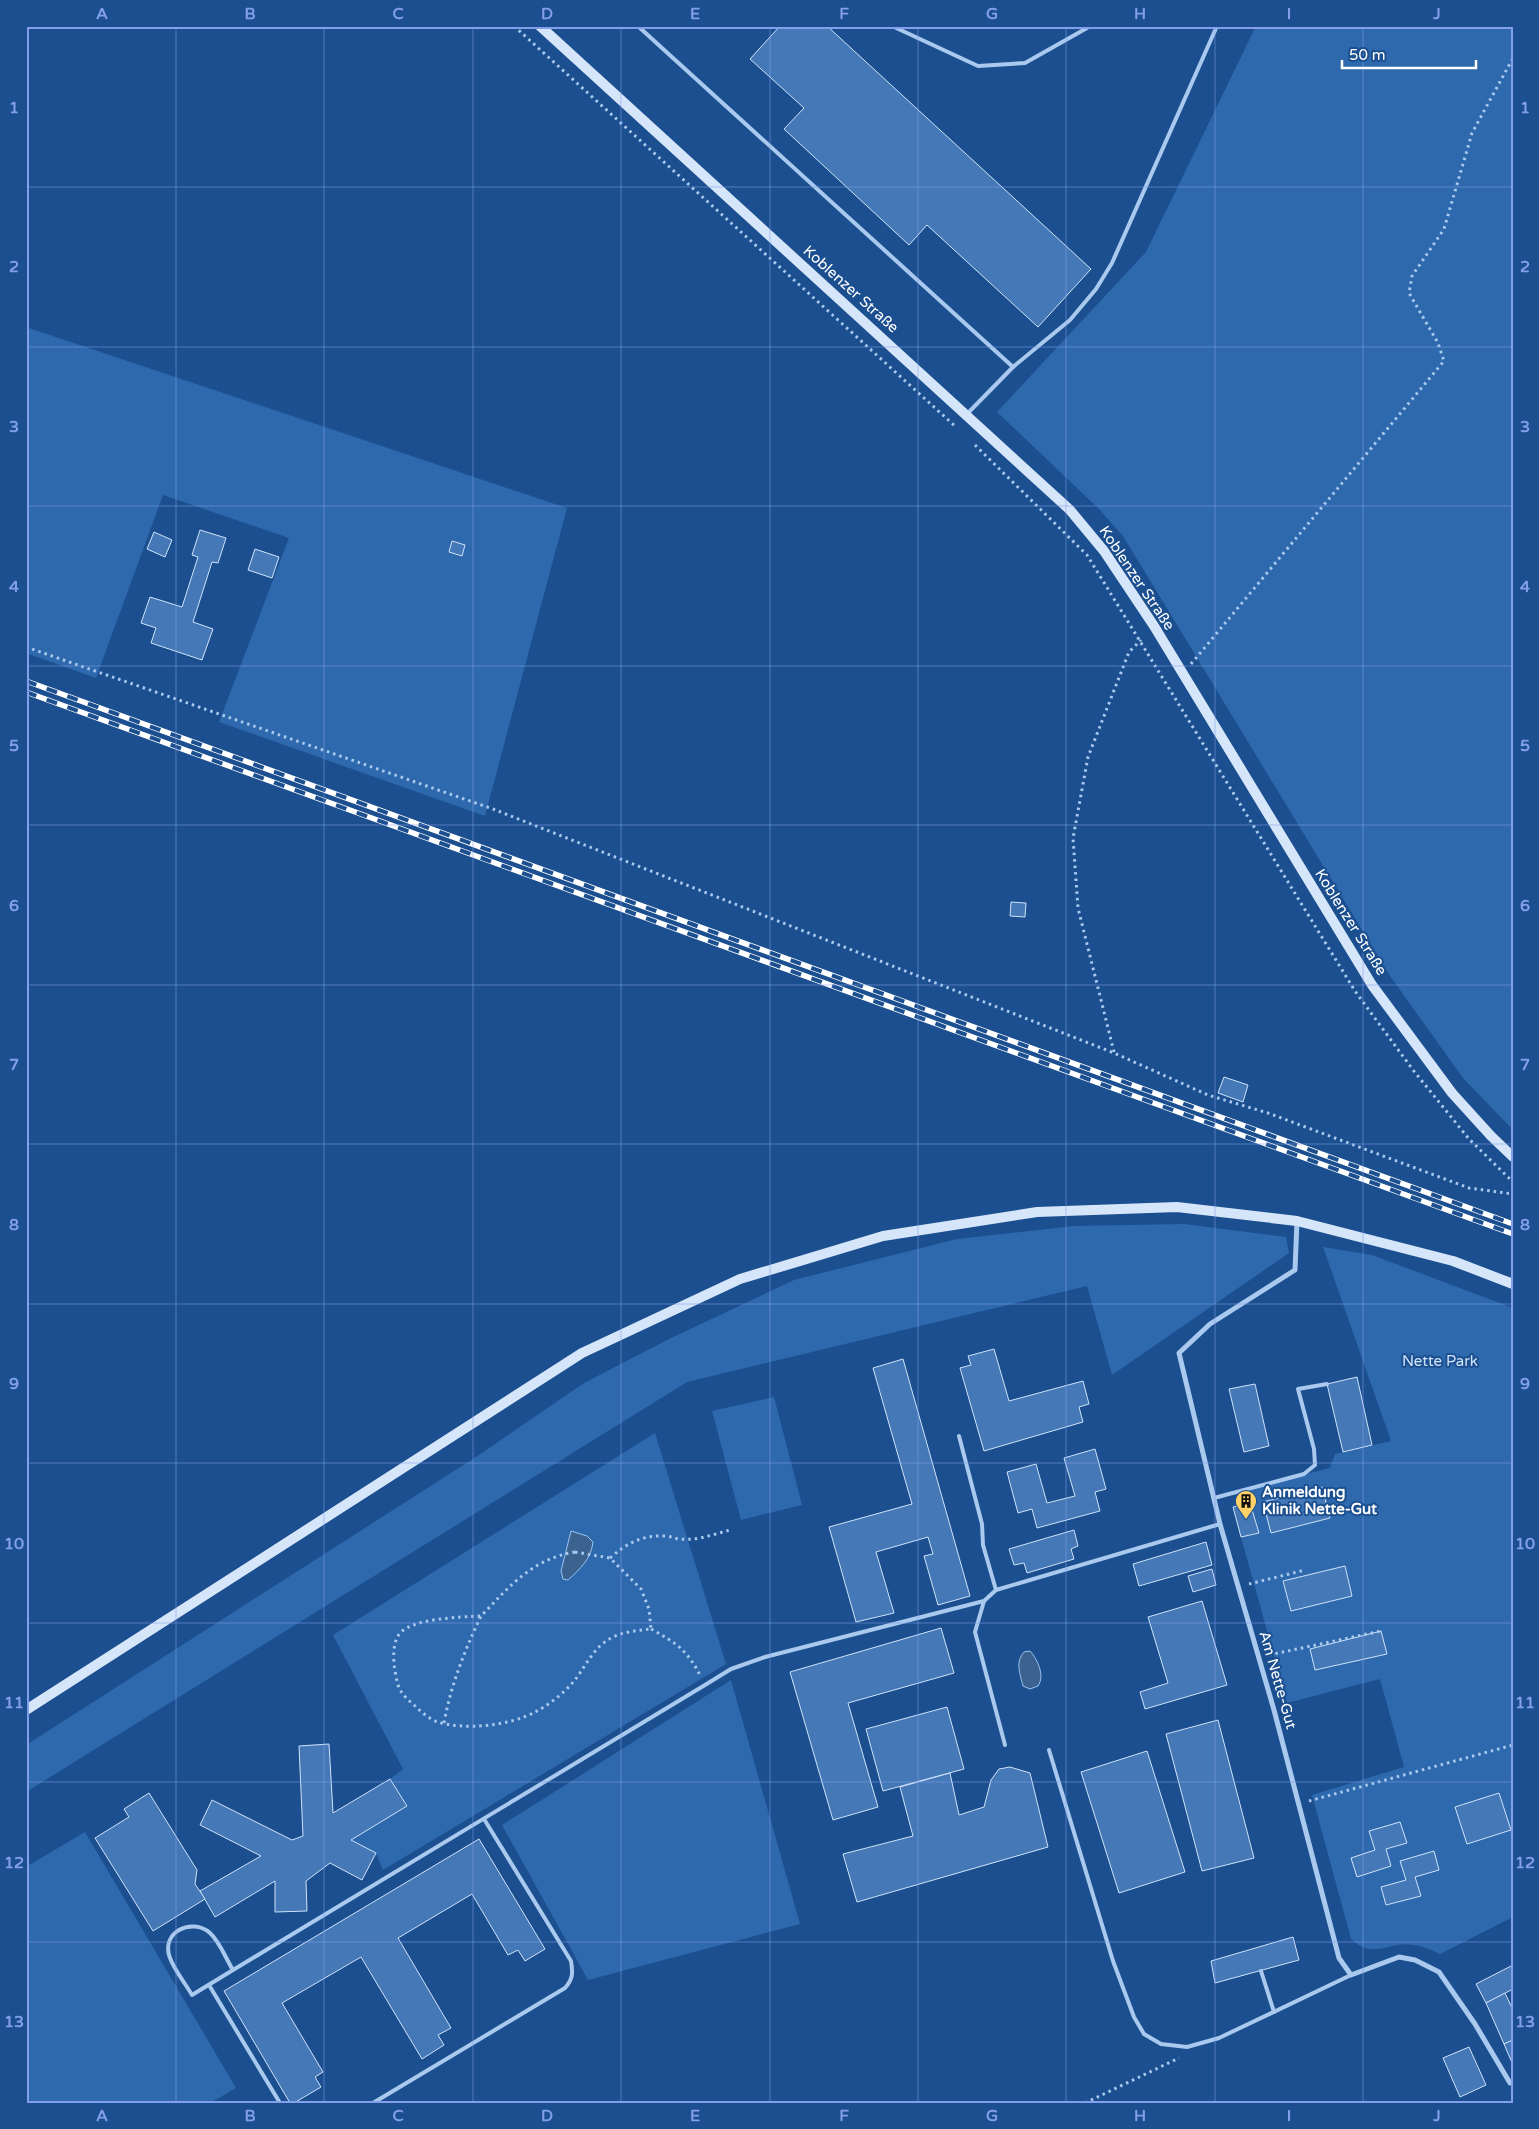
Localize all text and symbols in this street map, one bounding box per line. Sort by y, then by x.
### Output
text: A [96,4,108,24]
text: B [244,4,256,24]
text: C [392,4,404,24]
text: D [541,4,553,24]
text: E [690,4,700,24]
text: F [839,4,849,24]
text: G [986,4,998,24]
text: H [1134,4,1146,24]
text: I [1287,4,1291,24]
text: J [1432,4,1441,24]
scale bar [1342,38,1475,70]
text: 50 m [1349,46,1386,64]
text: 1 [9,98,19,118]
text: 1 [1520,98,1530,118]
street label: Koblenzer Straße [800,241,902,337]
text: 2 [9,257,19,277]
text: 2 [1520,257,1530,277]
text: 3 [9,417,19,437]
text: 3 [1520,417,1530,437]
street label: Koblenzer Straße [1095,522,1179,634]
text: 4 [9,577,19,597]
text: 4 [1520,577,1530,597]
text: 5 [9,736,19,756]
text: 5 [1520,736,1530,756]
street label: Koblenzer Straße [1311,865,1391,979]
text: 6 [9,896,19,916]
text: 6 [1520,896,1530,916]
text: 7 [9,1055,19,1075]
text: 7 [1520,1055,1530,1075]
text: 8 [9,1215,19,1235]
text: 8 [1520,1215,1530,1235]
park label: Nette Park [1402,1352,1478,1370]
text: 9 [9,1374,19,1394]
text: 9 [1520,1374,1530,1394]
place label: Anmeldung Klinik Nette-Gut [1262,1483,1377,1518]
building icon: Anmeldung Klinik Nette-Gut [1234,1489,1258,1520]
text: 10 [4,1534,24,1554]
text: 10 [1515,1534,1535,1554]
street label: Am Nette-Gut [1255,1629,1301,1731]
text: 11 [4,1693,24,1713]
text: 11 [1515,1693,1535,1713]
text: 12 [4,1853,24,1873]
text: 12 [1515,1853,1535,1873]
text: 13 [4,2012,24,2032]
text: 13 [1515,2012,1535,2032]
text: A [96,2106,108,2126]
text: B [244,2106,256,2126]
text: C [392,2106,404,2126]
text: D [541,2106,553,2126]
text: E [690,2106,700,2126]
text: F [839,2106,849,2126]
text: G [986,2106,998,2126]
text: H [1134,2106,1146,2126]
text: I [1287,2106,1291,2126]
text: J [1432,2106,1441,2126]

